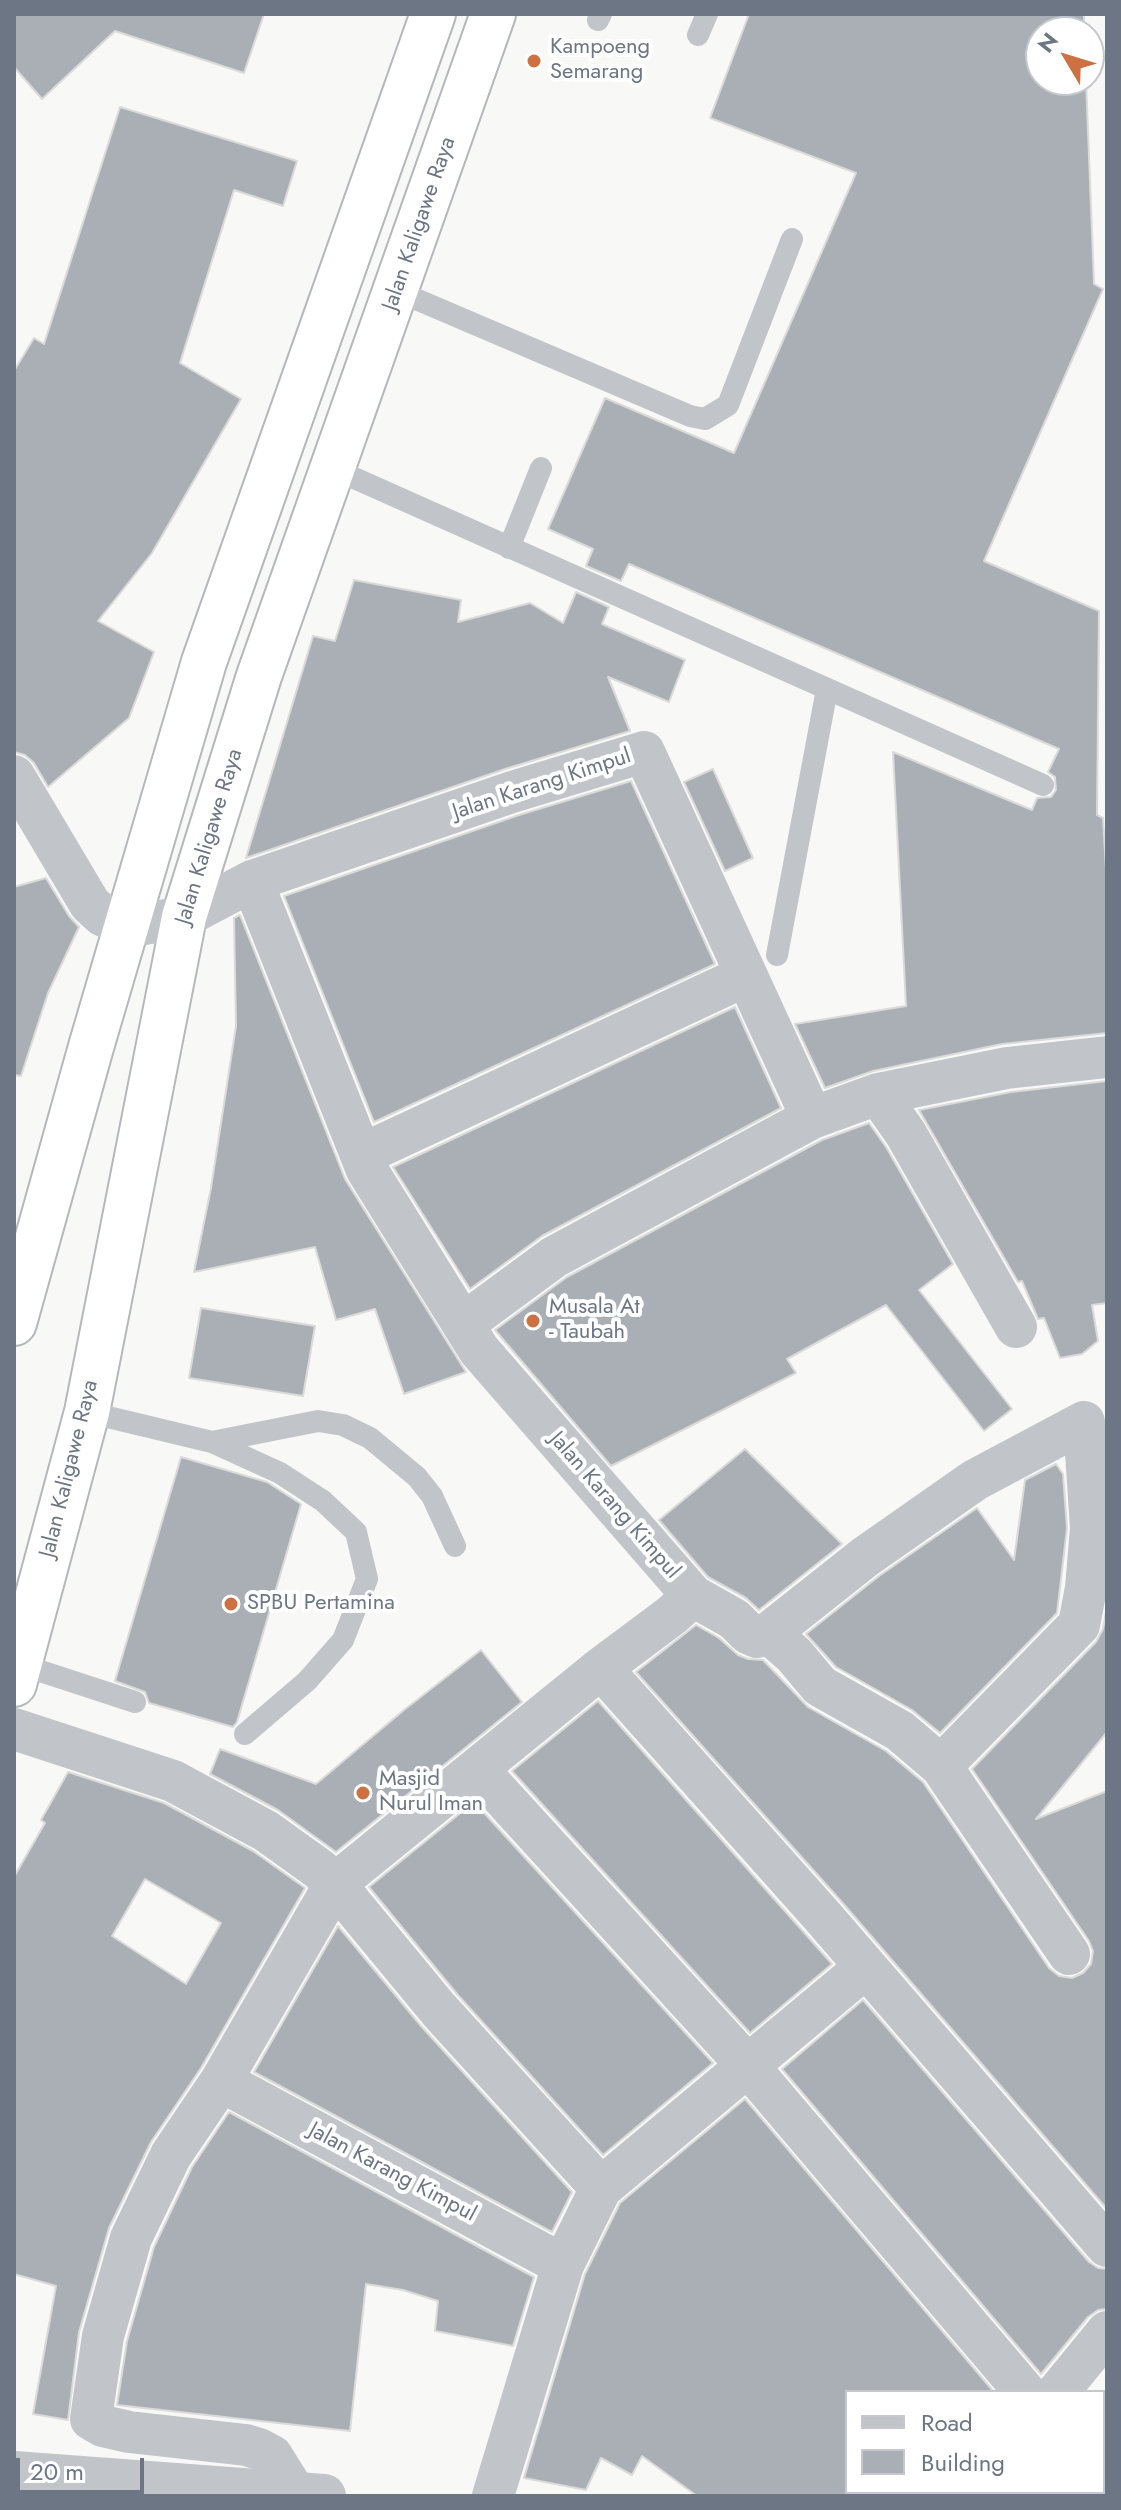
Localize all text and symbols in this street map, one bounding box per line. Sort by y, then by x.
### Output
north arrow [1025,16,1105,96]
text: N [1030,26,1066,59]
place label: Kampoeng Semarang [550,35,650,86]
marker: Kampoeng Semarang [525,52,543,70]
street label: Jalan Kaligawe Raya [378,134,462,314]
street label: Jalan Karang Kimpul [449,744,635,826]
street label: Jalan Kaligawe Raya [171,746,249,928]
place label: Musala At - Taubah [549,1295,640,1346]
marker: Musala At - Taubah [524,1312,542,1330]
street label: Jalan Kaligawe Raya [35,1377,105,1561]
street label: Jalan Karang Kimpul [543,1427,685,1585]
place label: SPBU Pertamina [247,1591,395,1617]
marker: SPBU Pertamina [222,1595,240,1613]
place label: Masjid Nurul Iman [379,1767,483,1818]
marker: Masjid Nurul Iman [354,1784,372,1802]
street label: Jalan Karang Kimpul [304,2118,480,2228]
legend [845,2390,1105,2494]
text: Road [921,2405,973,2440]
scale bar [20,2442,148,2492]
text: Building [921,2445,1005,2480]
text: 20 m [30,2454,84,2489]

